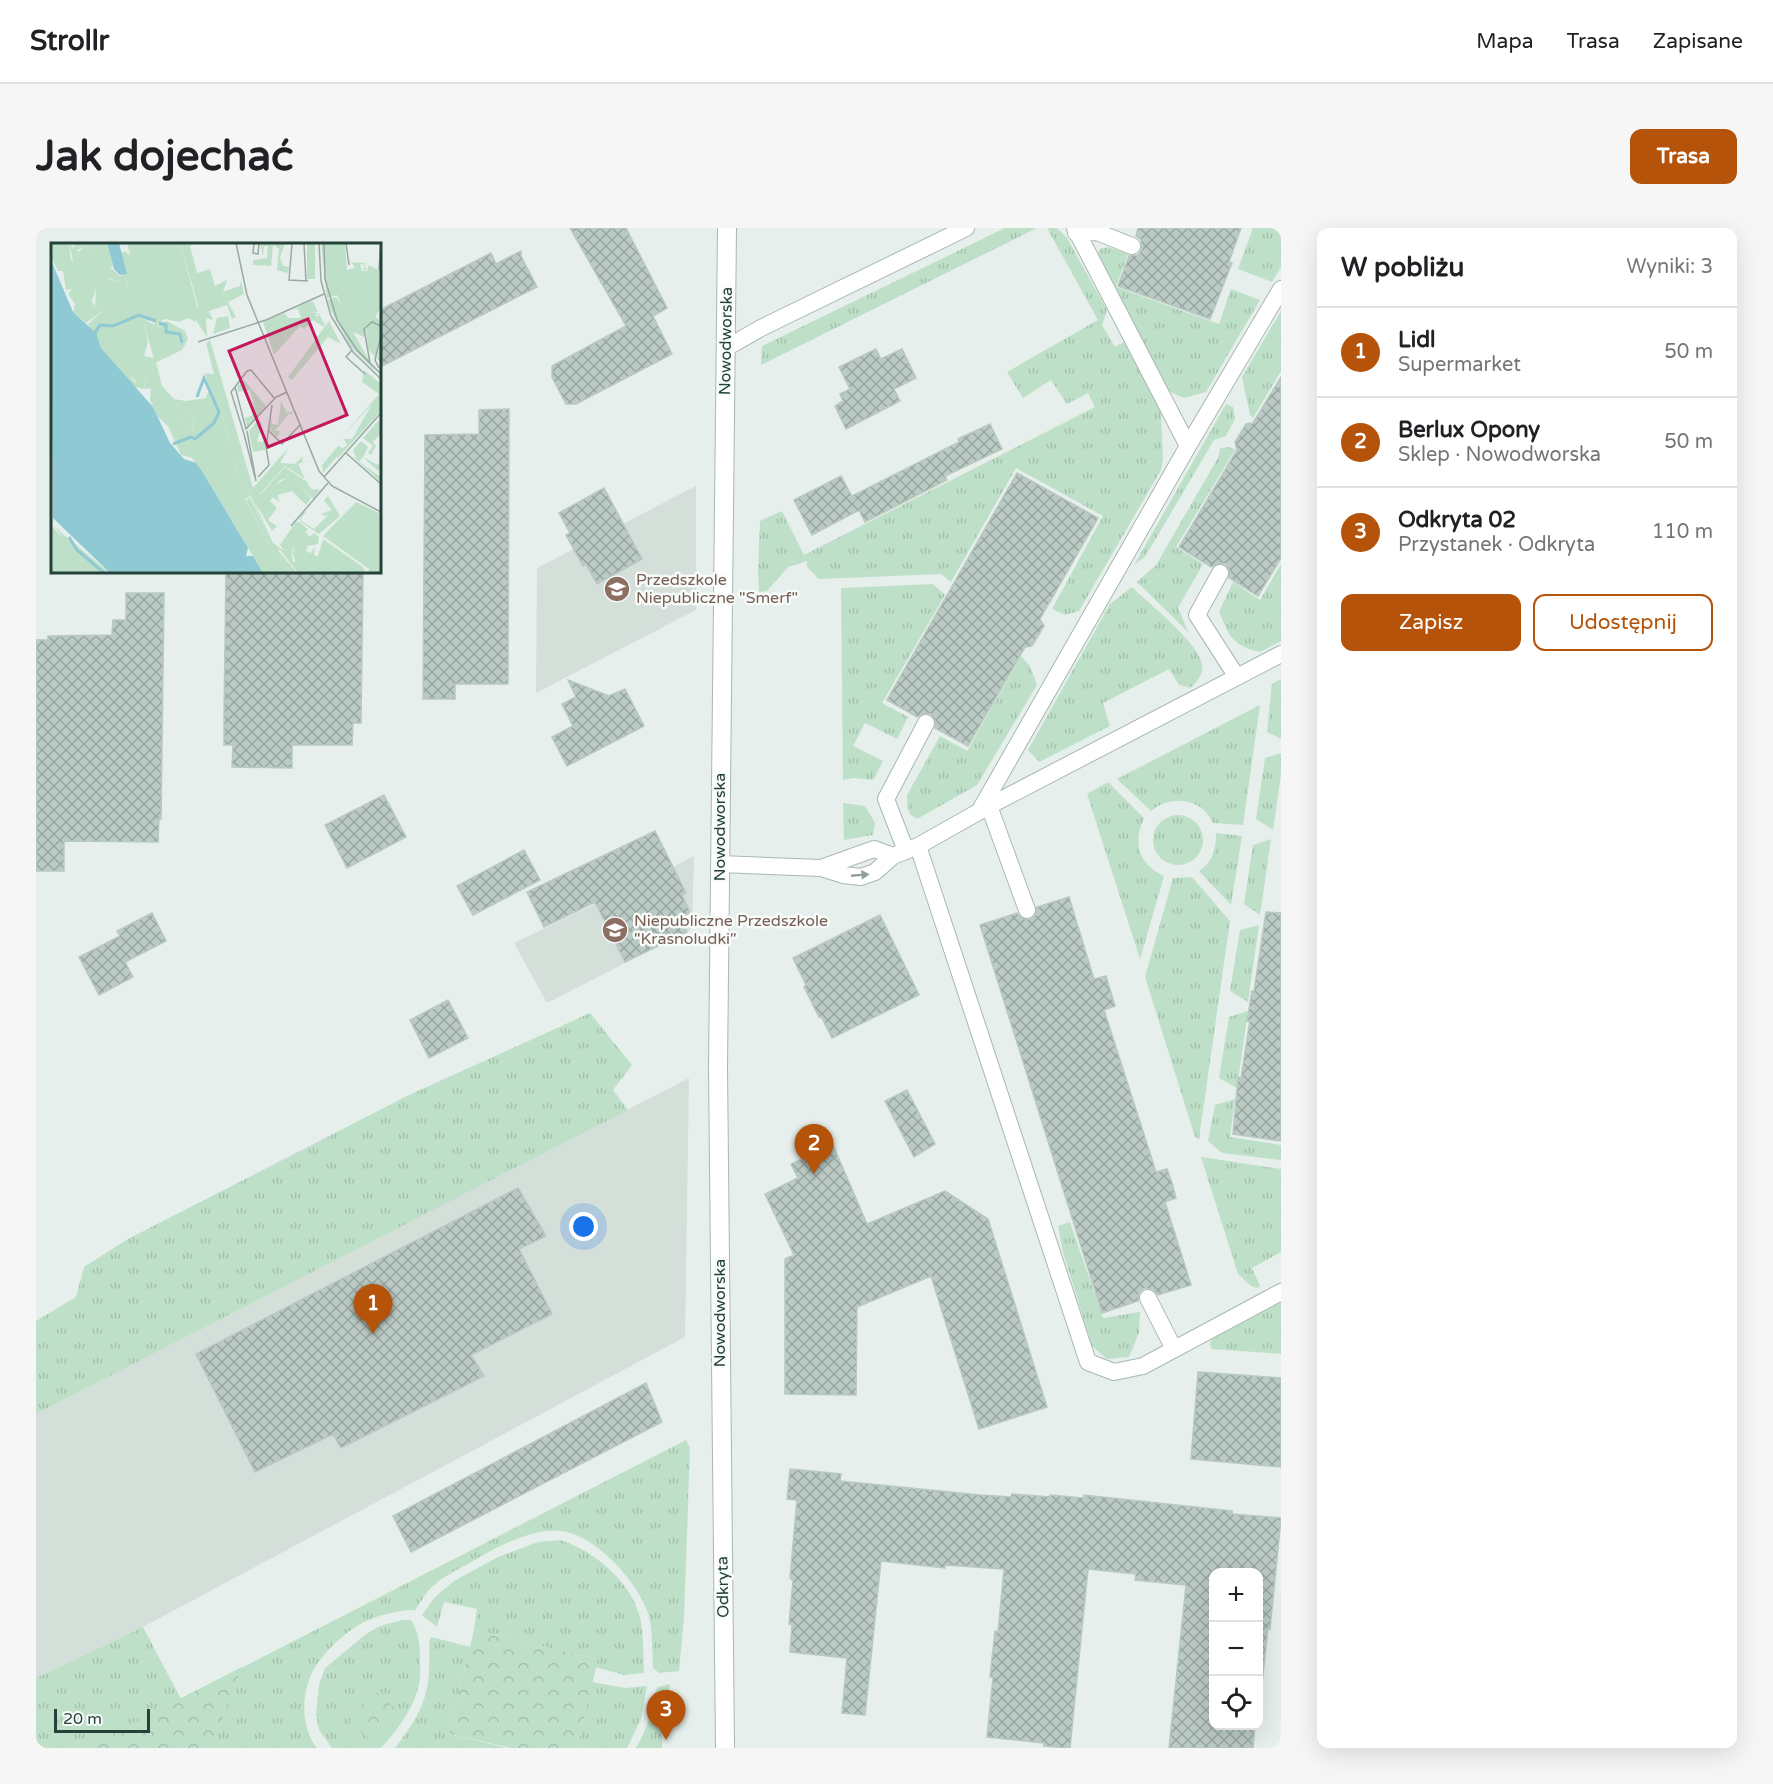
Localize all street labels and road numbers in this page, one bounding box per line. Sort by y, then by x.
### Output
street label: Nowodworska [715,287,737,395]
street label: Nowodworska [710,773,730,881]
street label: Nowodworska [710,1259,730,1367]
street label: Odkryta [712,1556,734,1618]

